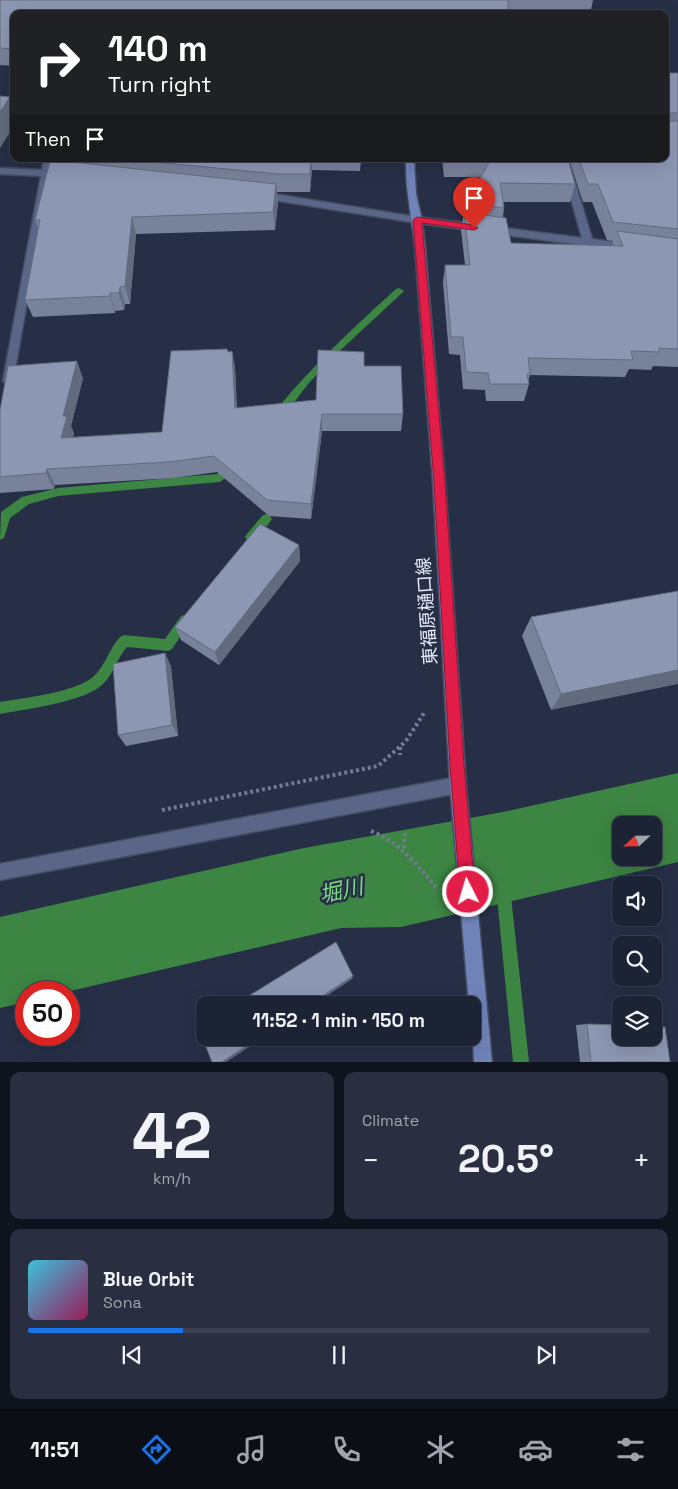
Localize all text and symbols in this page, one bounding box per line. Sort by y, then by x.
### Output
text: 140 m [108,27,208,71]
icon: right [25,30,90,95]
text: Turn right [108,70,211,98]
icon: arrive [81,125,109,153]
text: Then [25,127,71,152]
pin [453,177,495,228]
icon: arrive [460,184,488,212]
street label: 東福原樋口線 [411,556,442,666]
north arrow [612,816,662,866]
map controls [612,816,662,1046]
position arrow [441,865,493,917]
water label: 堀川 [317,871,367,908]
button: sound [612,876,662,926]
button: search [612,936,662,986]
speed limit sign: 50 [15,981,80,1046]
button: layers [612,996,662,1046]
text: 11:52 · 1 min · 150 m [252,1008,425,1033]
text: 42 [132,1094,212,1177]
text: Climate [362,1110,419,1131]
text: 20.5° [458,1135,554,1183]
text: − [362,1142,379,1178]
text: + [633,1142,650,1178]
text: km/h [153,1168,191,1189]
text: Blue Orbit [103,1267,194,1292]
text: Sona [103,1292,142,1313]
icon: previous [118,1341,146,1369]
icon: pause [325,1341,353,1369]
icon: next [532,1341,560,1369]
icon: directions [139,1432,174,1467]
icon: music [234,1432,269,1467]
icon: phone [329,1432,364,1467]
icon: climate [423,1432,458,1467]
icon: car [518,1432,553,1467]
icon: filters [613,1432,648,1467]
text: 11:51 [30,1435,79,1463]

